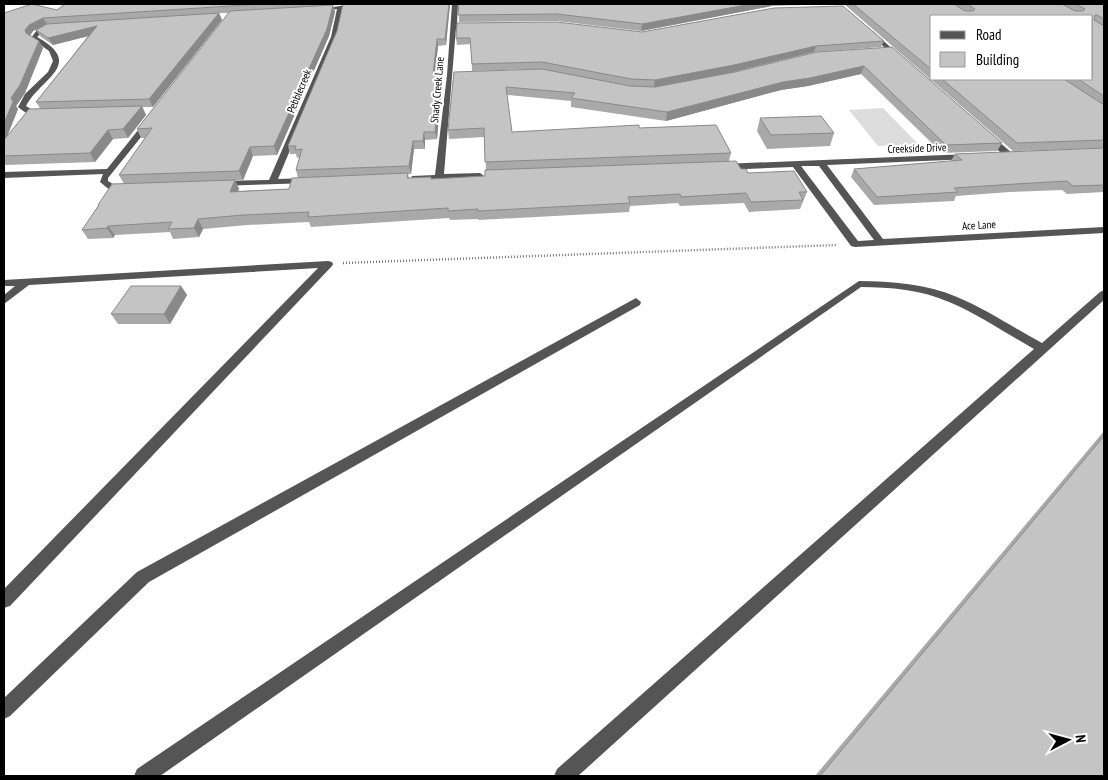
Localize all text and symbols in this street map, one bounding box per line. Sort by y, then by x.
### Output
legend [930,15,1093,80]
text: Road [976,25,1002,44]
text: Building [976,50,1019,69]
street label: Shady Creek Lane [427,56,447,124]
street label: Pebblecreek [284,66,315,115]
street label: Creekside Drive [887,140,947,156]
street label: Ace Lane [962,217,997,233]
north arrow [1043,715,1093,765]
text: N [1072,734,1090,743]

